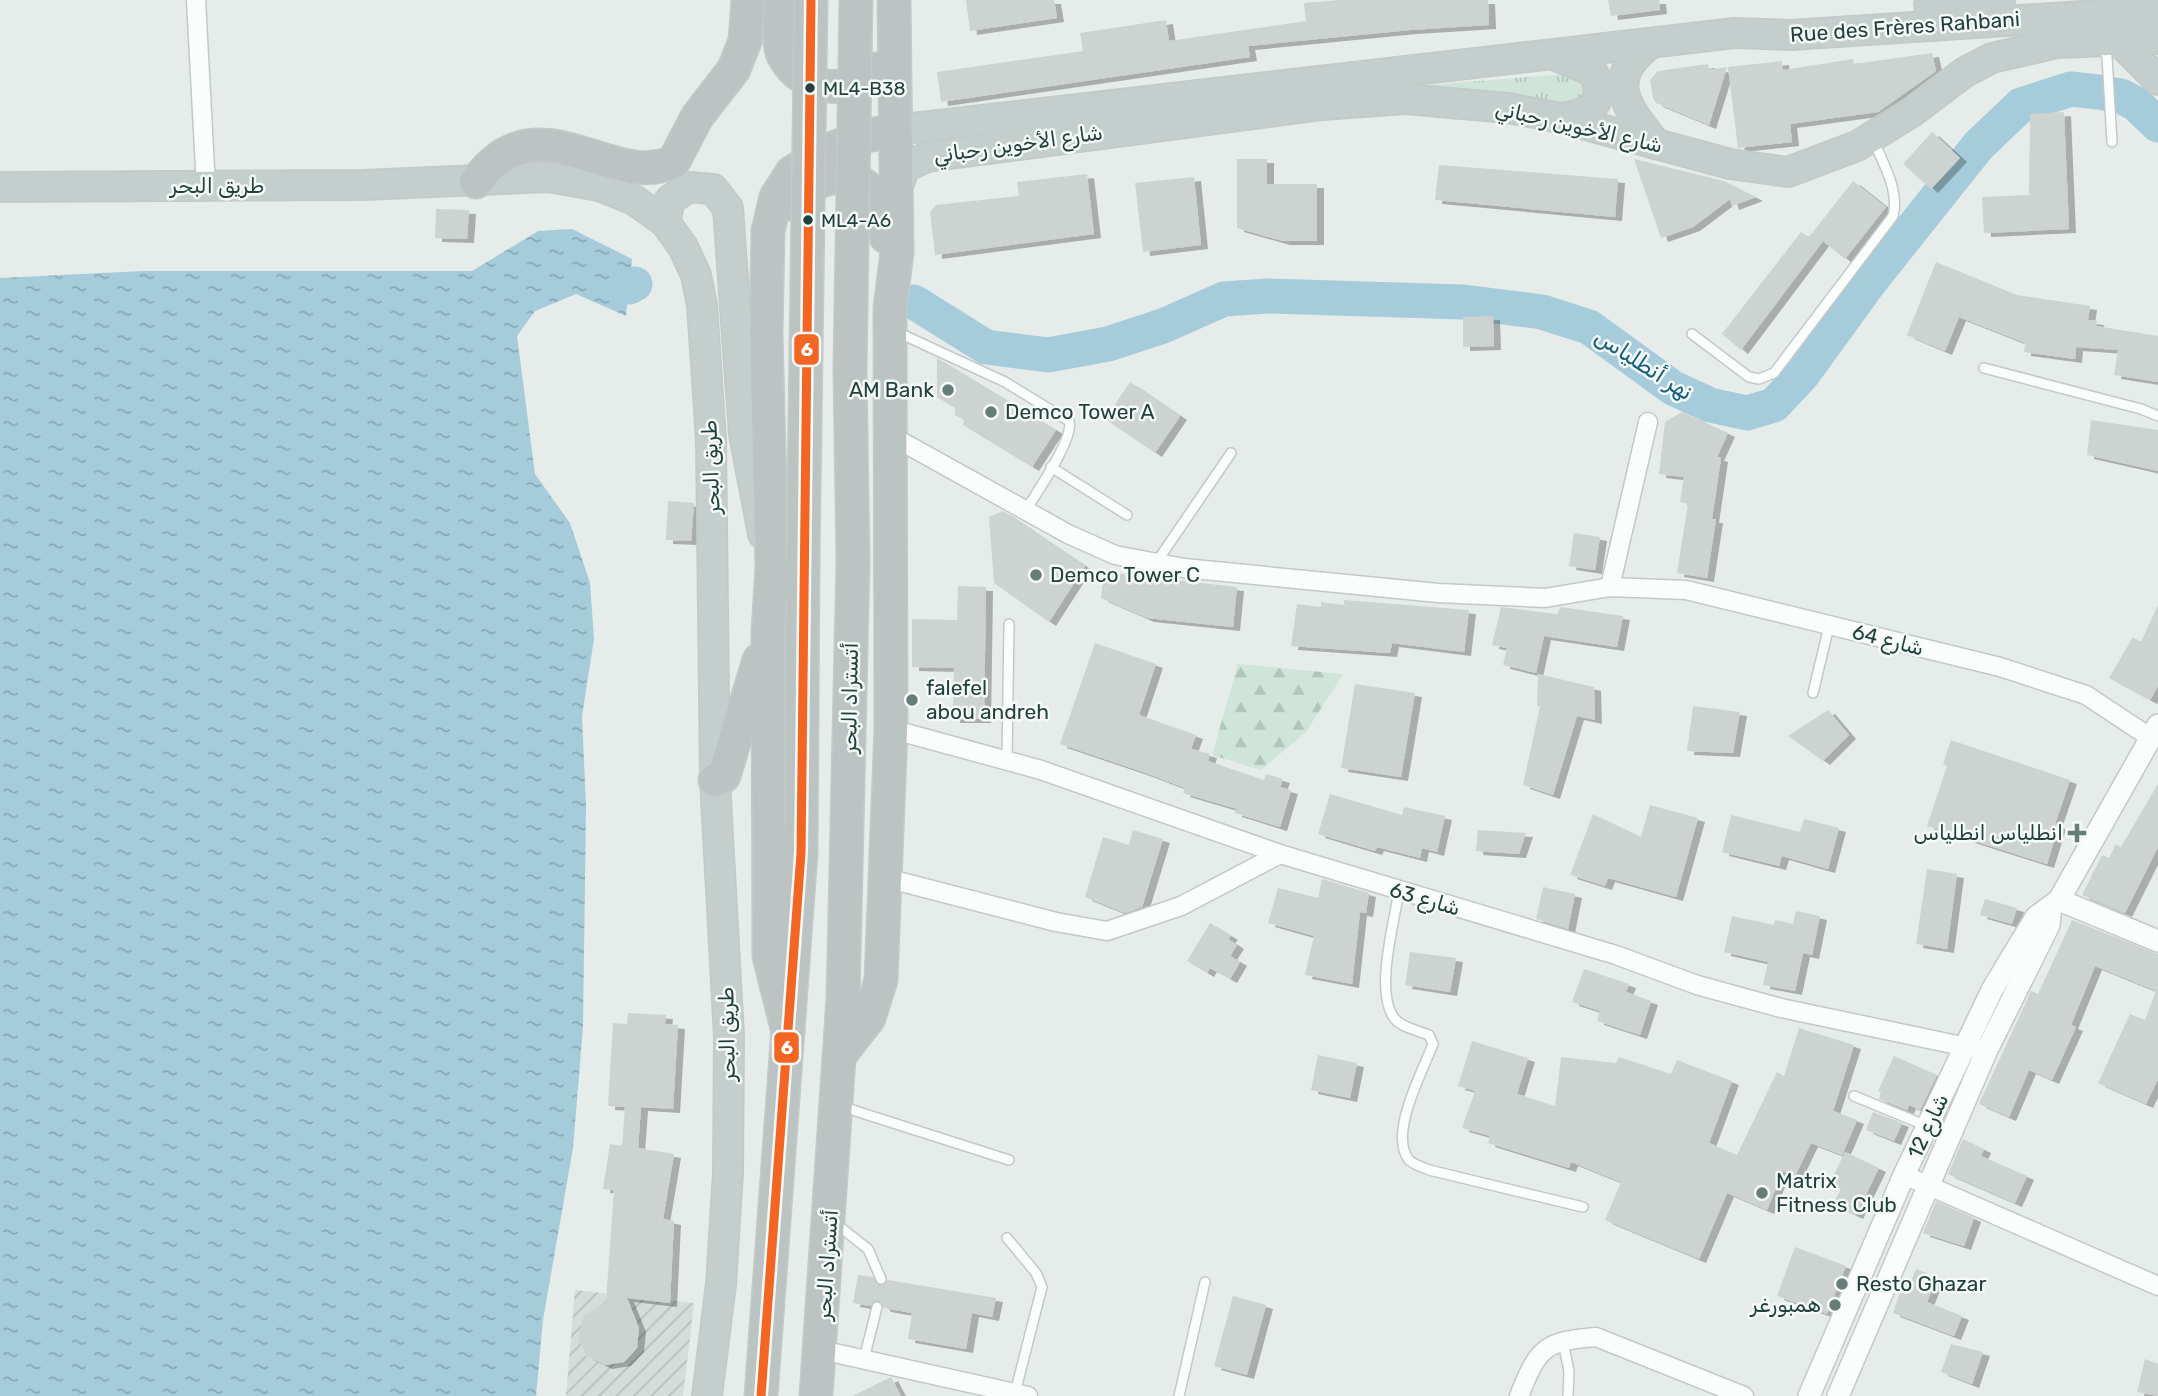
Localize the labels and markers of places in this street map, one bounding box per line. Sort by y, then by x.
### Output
place label: ML4-B38 [823,77,905,100]
marker: ML4-B38 [803,81,817,95]
place label: ML4-A6 [821,209,891,232]
marker: ML4-A6 [801,213,815,227]
place label: AM Bank [849,377,934,402]
marker: AM Bank [940,382,956,398]
place label: Demco Tower A [1005,399,1155,424]
marker: Demco Tower A [983,404,999,420]
place label: Demco Tower C [1050,562,1200,587]
marker: Demco Tower C [1028,567,1044,583]
place label: falefel abou andreh [926,675,1049,724]
marker: falefel abou andreh [904,692,920,708]
place label: انطلياس انطلياس [1913,820,2063,845]
marker: انطلياس انطلياس [2069,825,2085,841]
place label: Matrix Fitness Club [1776,1168,1897,1217]
marker: Matrix Fitness Club [1754,1185,1770,1201]
place label: Resto Ghazar [1856,1271,1986,1296]
marker: Resto Ghazar [1834,1276,1850,1292]
place label: همبورغر [1749,1292,1821,1317]
marker: همبورغر [1827,1297,1843,1313]

